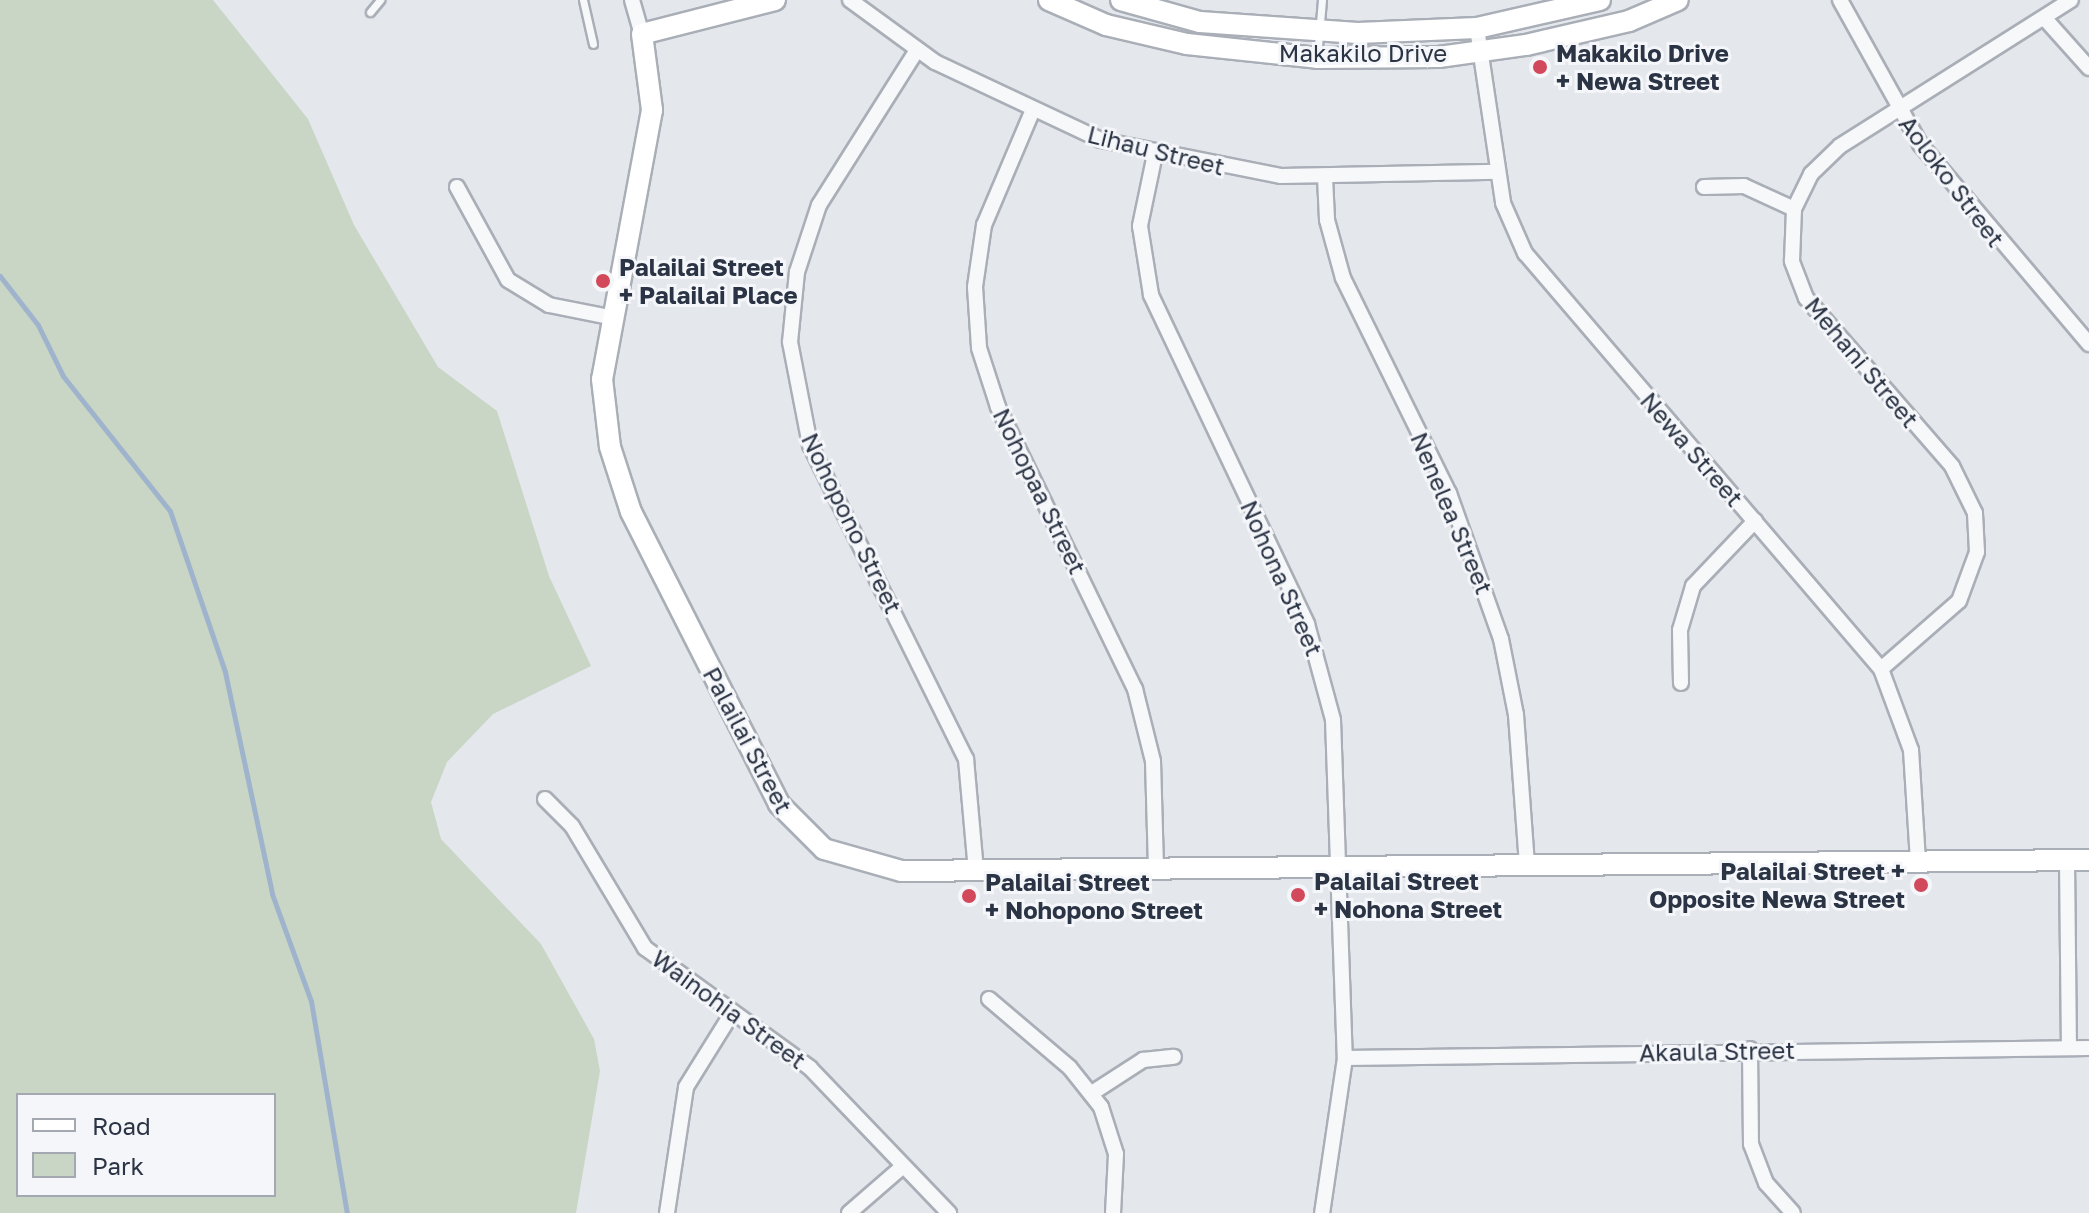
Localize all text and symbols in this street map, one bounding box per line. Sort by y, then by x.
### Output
street label: Makakilo Drive [1279,39,1447,67]
place label: Makakilo Drive + Newa Street [1556,39,1729,95]
marker: Makakilo Drive + Newa Street [1531,58,1549,76]
street label: Aoloko Street [1893,110,2011,252]
street label: Lihau Street [1085,119,1227,181]
place label: Palailai Street + Palailai Place [619,253,798,309]
marker: Palailai Street + Palailai Place [594,272,612,290]
street label: Mehani Street [1799,291,1925,433]
street label: Newa Street [1635,386,1749,512]
street label: Nohopaa Street [987,403,1093,579]
street label: Nohopono Street [796,428,908,618]
street label: Nenelea Street [1405,428,1499,598]
street label: Nohona Street [1235,496,1329,660]
street label: Palailai Street [697,662,799,818]
place label: Palailai Street + Opposite Newa Street [1649,857,1905,913]
place label: Palailai Street + Nohona Street [1314,867,1502,923]
place label: Palailai Street + Nohopono Street [985,868,1203,924]
marker: Palailai Street + Opposite Newa Street [1912,876,1930,894]
marker: Palailai Street + Nohona Street [1289,886,1307,904]
marker: Palailai Street + Nohopono Street [960,887,978,905]
street label: Wainohia Street [647,944,811,1074]
street label: Akaula Street [1639,1035,1795,1067]
legend [16,1093,276,1197]
text: Road [92,1111,151,1140]
text: Park [92,1151,144,1180]

